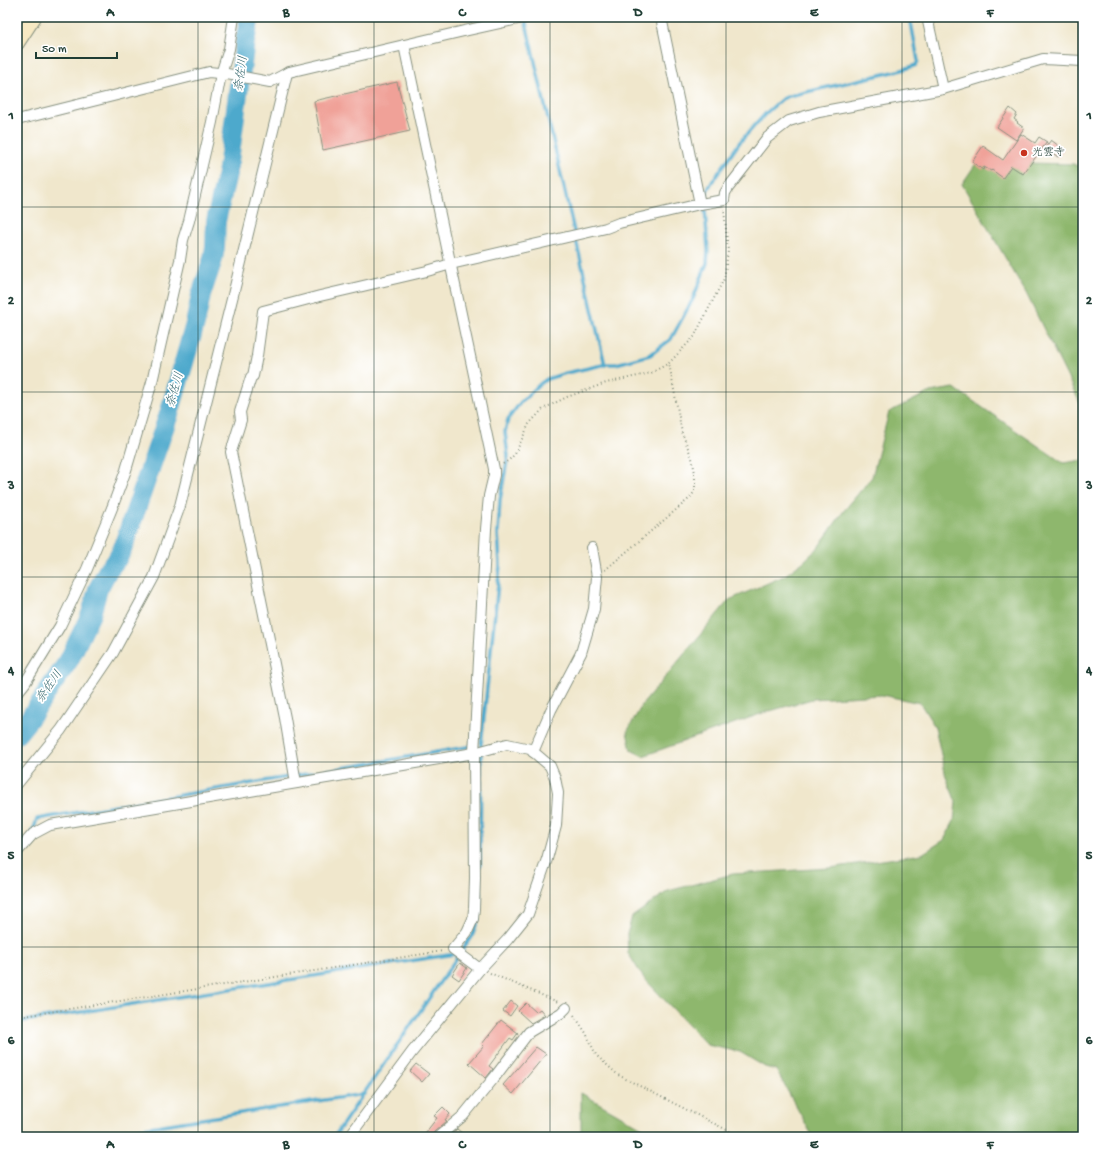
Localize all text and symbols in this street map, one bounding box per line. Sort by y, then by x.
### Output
text: A [105,6,115,21]
text: B [282,6,291,21]
text: C [457,6,467,21]
text: D [633,6,643,21]
text: E [810,6,819,21]
text: F [986,6,995,21]
scale bar [36,34,117,60]
text: 50 m [42,43,67,57]
water label: 奈佐川 [232,55,251,93]
text: 1 [7,109,14,124]
text: 1 [1085,109,1092,124]
place label: 光雲寺 [1032,146,1065,159]
marker: 光雲寺 [1019,148,1029,158]
text: 2 [8,294,15,309]
text: 2 [1086,294,1093,309]
water label: 奈佐川 [163,370,188,409]
text: 3 [7,479,15,494]
text: 3 [1085,479,1093,494]
text: 4 [7,664,15,679]
text: 4 [1085,664,1093,679]
water label: 奈佐川 [33,668,66,706]
text: 5 [8,849,15,864]
text: 5 [1086,849,1093,864]
text: 6 [8,1034,15,1049]
text: 6 [1086,1034,1093,1049]
text: A [105,1138,115,1153]
text: B [282,1138,291,1153]
text: C [457,1138,467,1153]
text: D [633,1138,643,1153]
text: E [810,1138,819,1153]
text: F [986,1138,995,1153]

